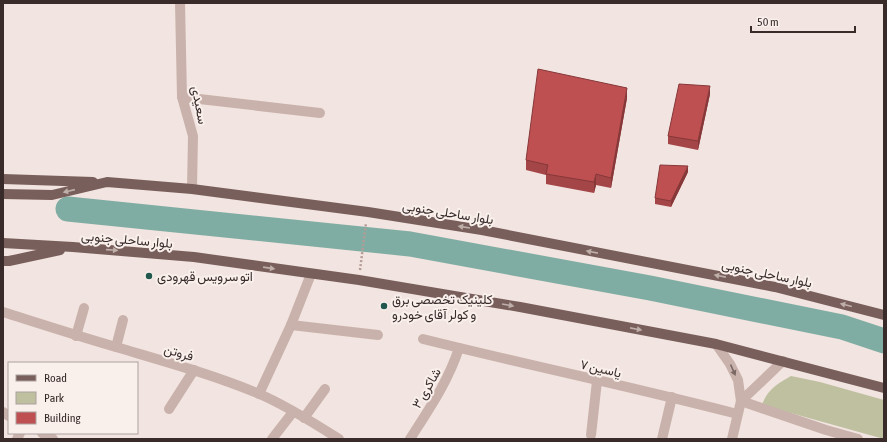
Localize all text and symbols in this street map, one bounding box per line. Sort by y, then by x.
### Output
scale bar [751,8,855,34]
text: 50 m [757,15,779,29]
street label: سعیدی [187,85,211,126]
one-way arrow [63,189,75,195]
street label: بلوار ساحلی جنوبی [401,198,495,228]
one-way arrow [458,224,470,230]
street label: بلوار ساحلی جنوبی [80,228,174,252]
one-way arrow [106,246,118,253]
one-way arrow [586,248,598,254]
street label: بلوار ساحلی جنوبی [720,257,814,291]
one-way arrow [263,265,275,271]
place label: اتو سرویس قهرودی [157,269,253,285]
marker: اتو سرویس قهرودی [144,271,154,281]
one-way arrow [713,273,726,279]
place label: کلینیک تخصصی برق و کولر آقای خودرو [392,292,493,323]
marker: کلینیک تخصصی برق و کولر آقای خودرو [379,301,389,311]
one-way arrow [502,302,514,308]
one-way arrow [840,302,852,308]
one-way arrow [630,326,642,332]
street label: فروتن [162,341,195,365]
street label: یاسین ۷ [579,356,623,381]
legend [8,362,138,434]
street label: شاکری ۳ [409,365,445,412]
one-way arrow [730,365,736,376]
text: Road [44,371,67,385]
text: Park [44,391,65,405]
text: Building [44,411,82,425]

